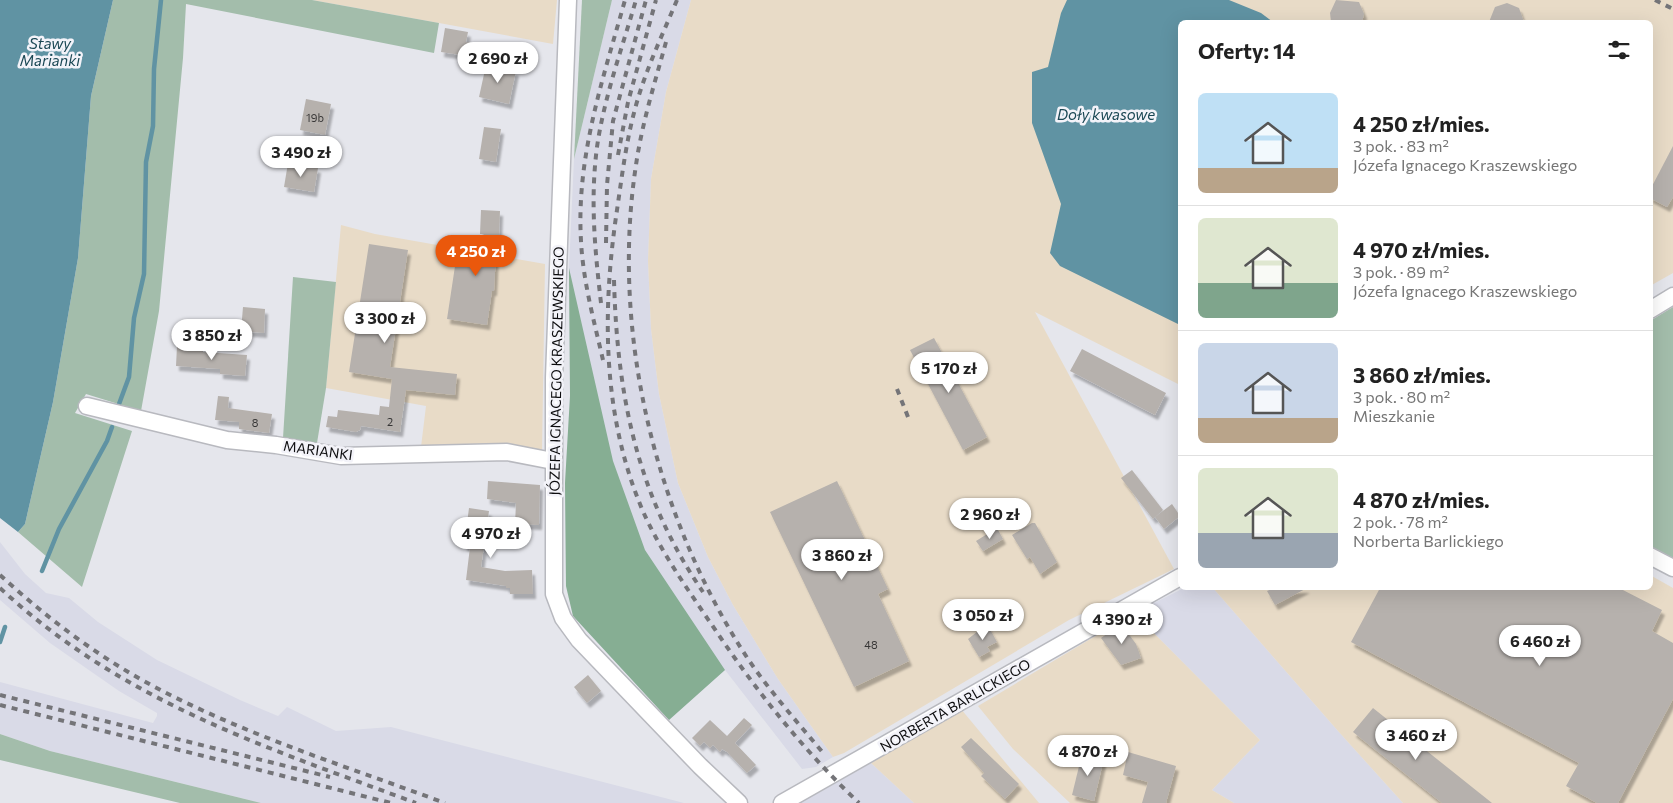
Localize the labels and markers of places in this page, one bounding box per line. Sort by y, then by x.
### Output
pin: 2 690 zł [446,42,550,84]
pin: 3 490 zł [249,136,353,178]
pin: 4 250 zł [424,234,528,277]
pin: 3 300 zł [333,302,437,344]
pin: 3 850 zł [160,318,264,361]
pin: 5 170 zł [897,352,1001,394]
pin: 2 960 zł [938,498,1042,540]
pin: 4 970 zł [439,516,543,559]
pin: 3 860 zł [790,538,894,581]
pin: 3 050 zł [931,598,1035,641]
pin: 4 390 zł [1070,602,1174,645]
pin: 6 460 zł [1488,624,1592,667]
pin: 3 460 zł [1364,718,1468,761]
pin: 4 870 zł [1036,734,1140,777]

